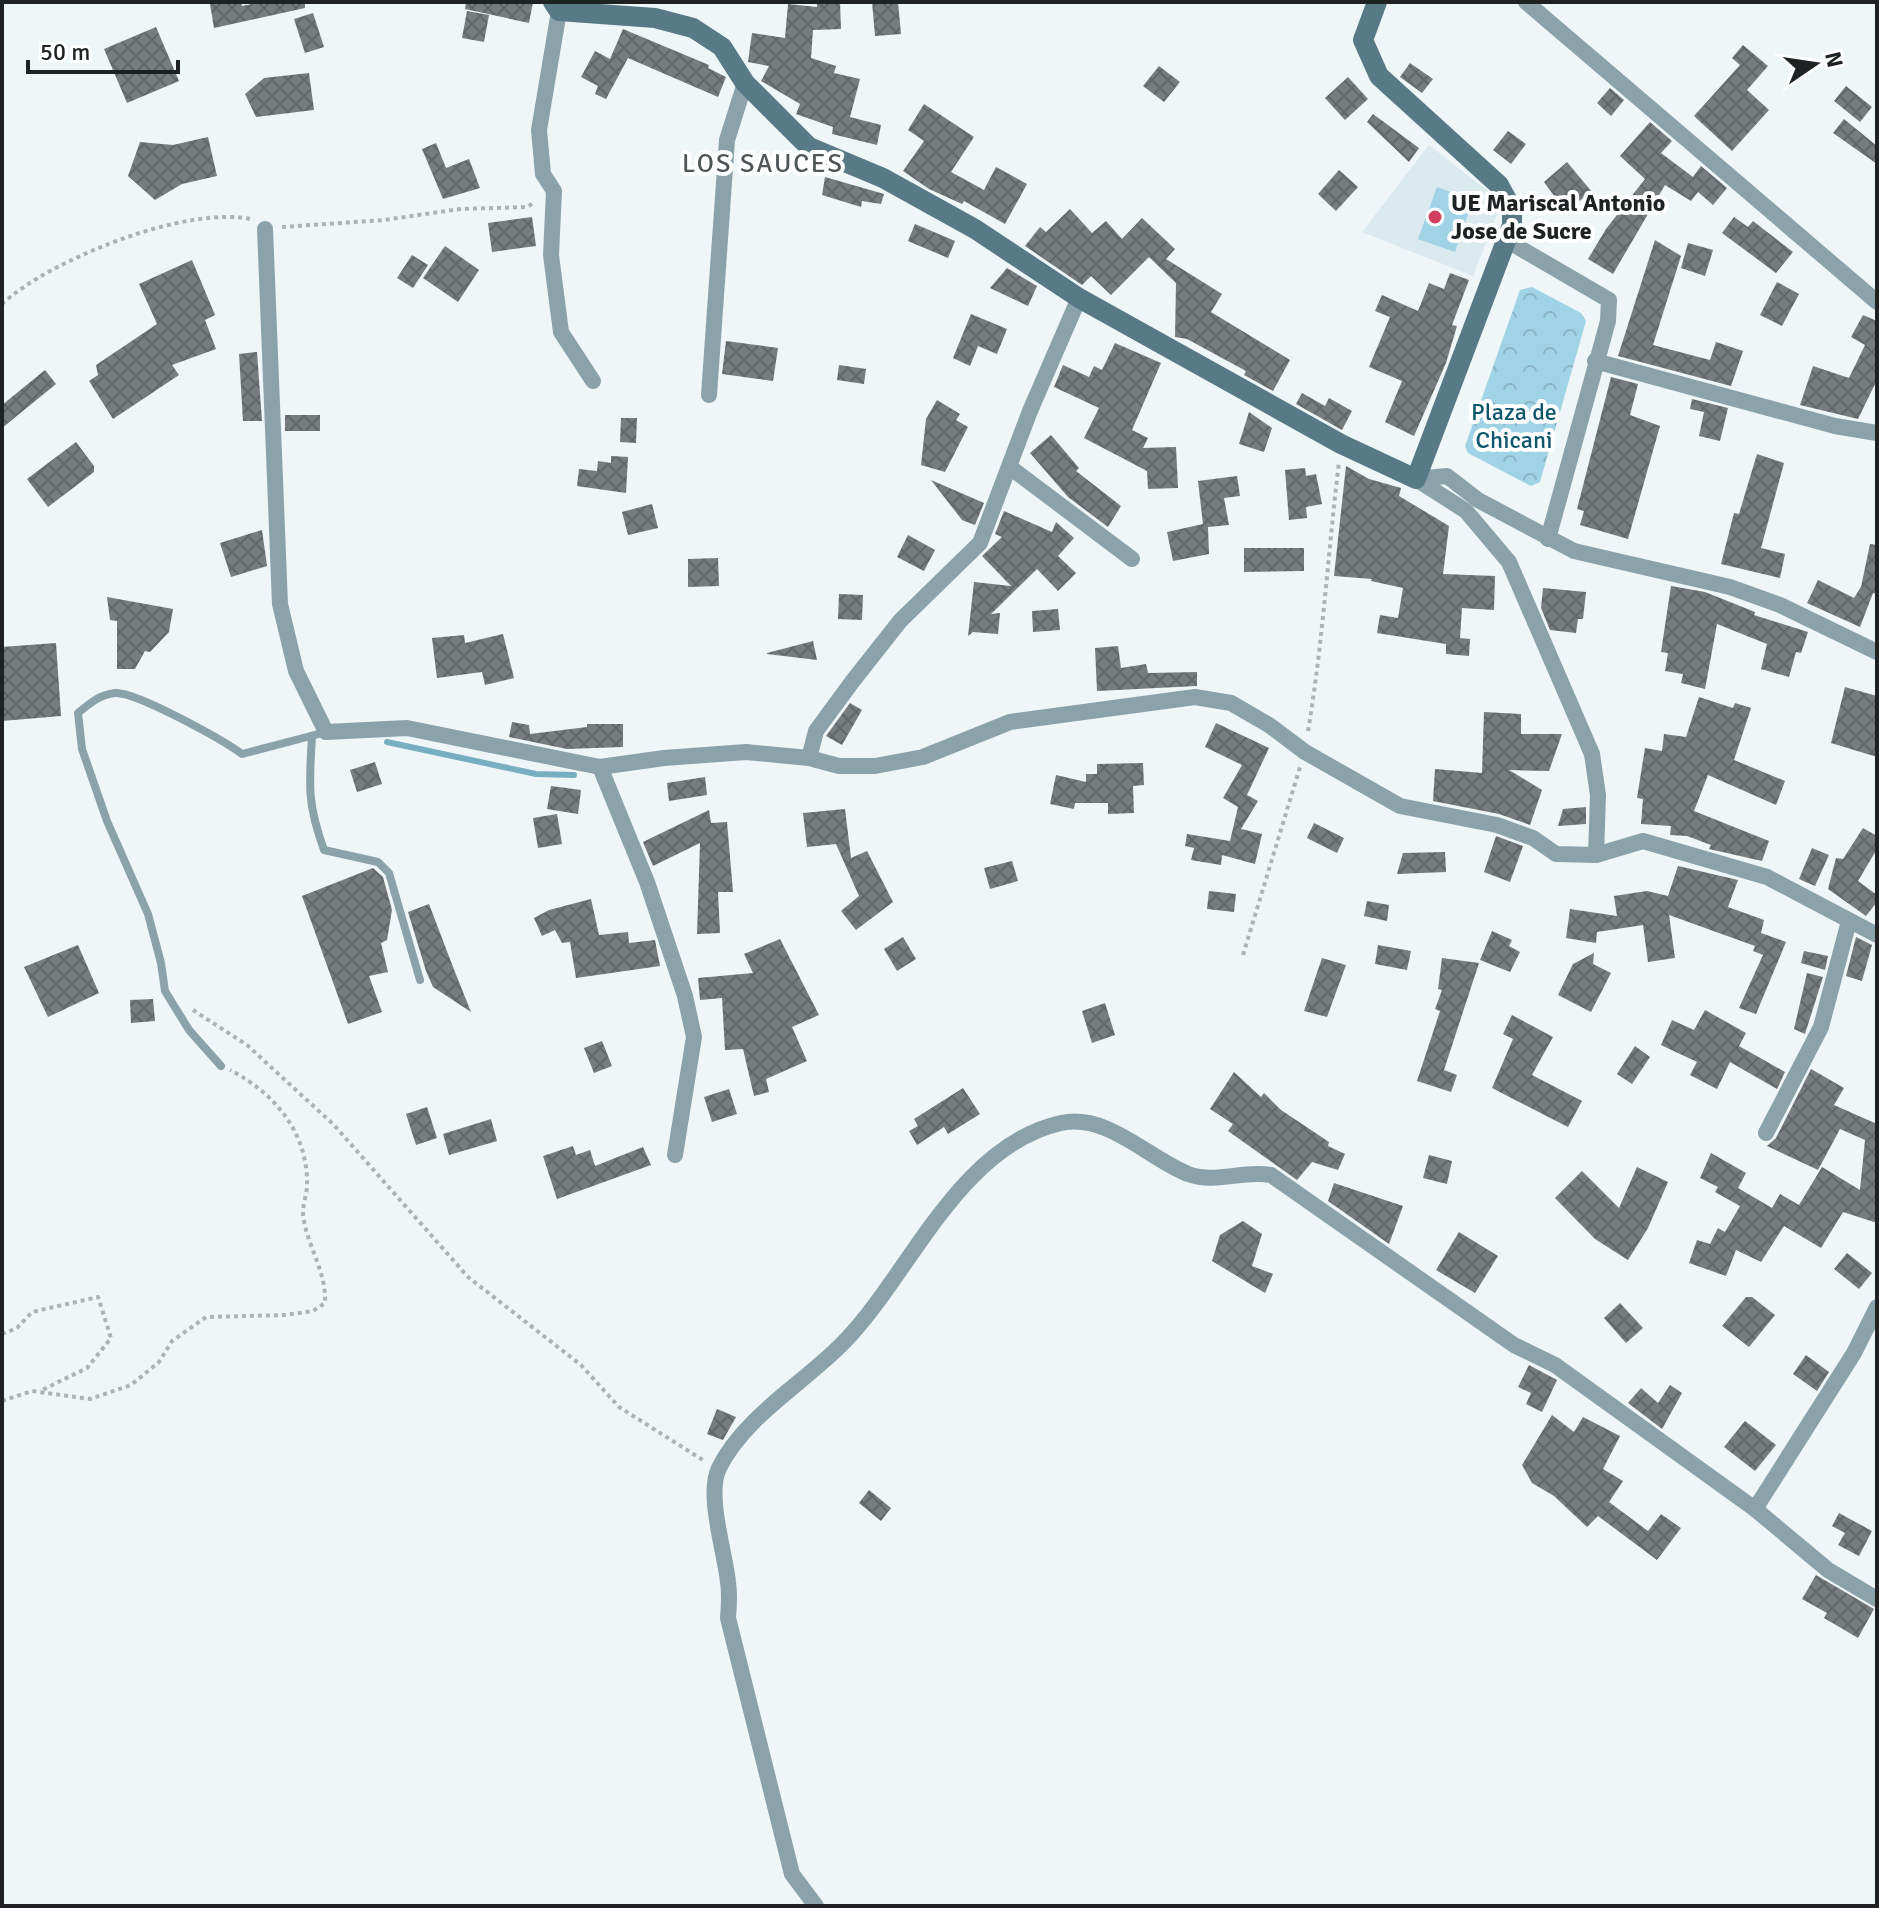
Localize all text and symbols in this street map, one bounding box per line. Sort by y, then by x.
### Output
scale bar [28,24,178,74]
north arrow [1775,24,1855,104]
text: 50 m [40,37,90,67]
text: N [1819,49,1849,70]
district label: LOS SAUCES [682,148,844,180]
place label: UE Mariscal Antonio Jose de Sucre [1451,188,1665,246]
marker: UE Mariscal Antonio Jose de Sucre [1426,208,1444,226]
park label: Plaza de Chicani [1471,397,1557,455]

